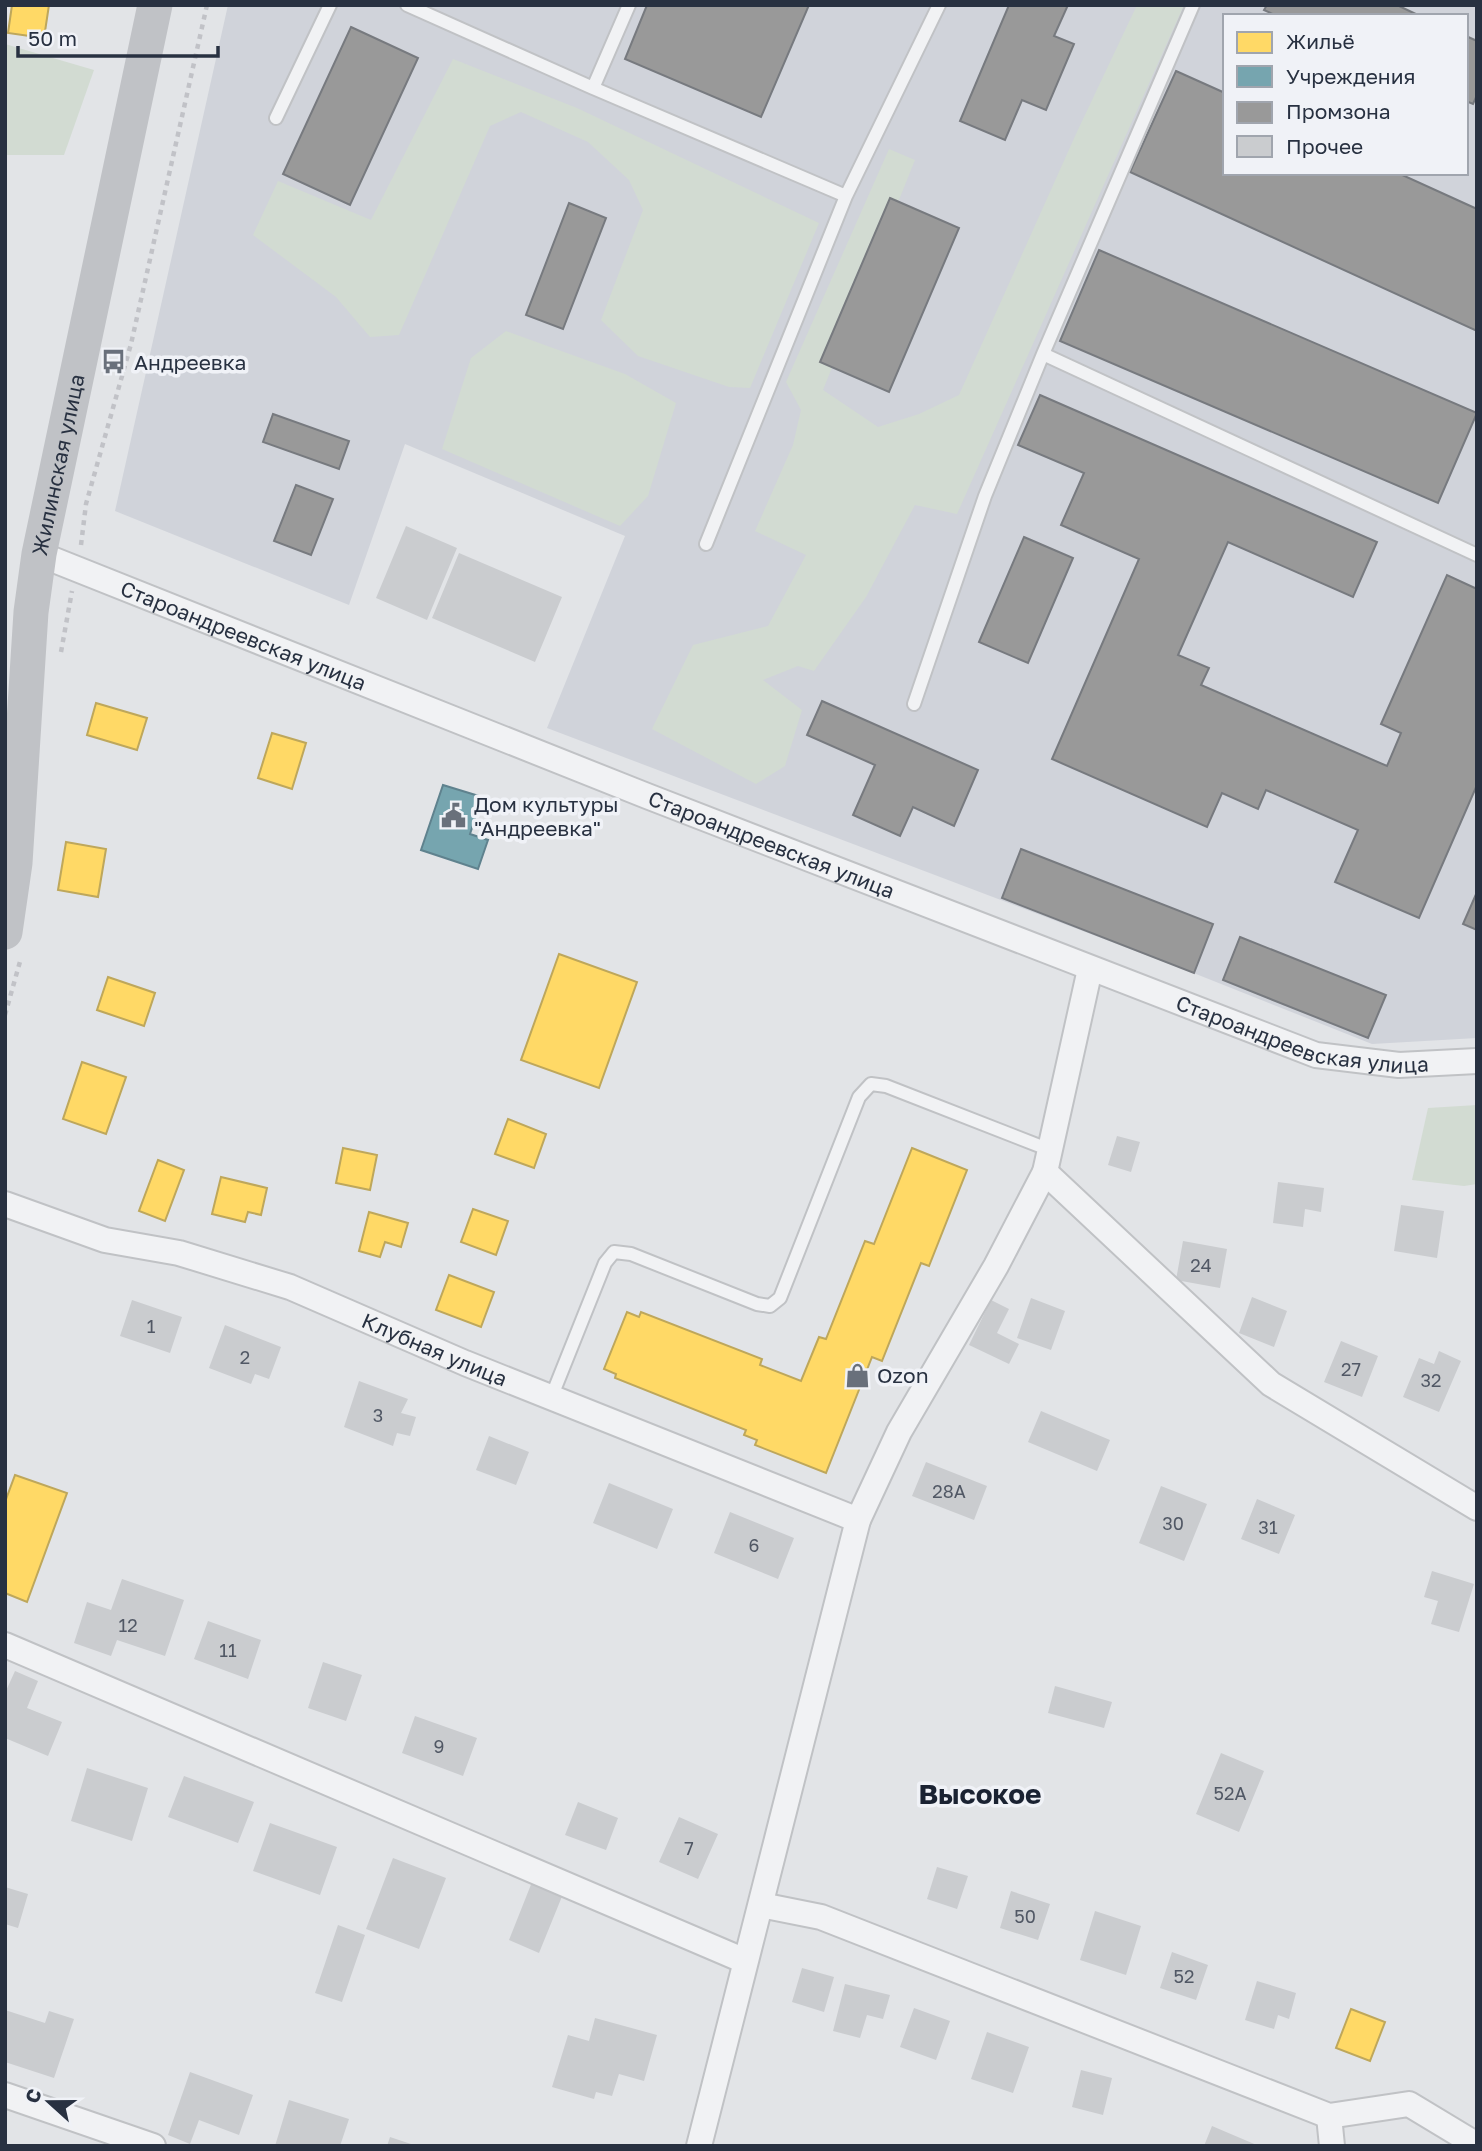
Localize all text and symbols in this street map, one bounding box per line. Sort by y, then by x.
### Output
scale bar [18,14,217,58]
legend [1223,14,1468,175]
text: 50 m [28,25,77,51]
text: Жильё [1286,28,1355,54]
text: Учреждения [1286,63,1415,89]
text: Промзона [1286,98,1391,124]
text: Прочее [1286,133,1363,159]
bus stop icon: Андреевка [100,348,128,376]
place label: Андреевка [134,349,246,375]
street label: Жилинская улица [26,372,90,558]
street label: Староандреевская улица [117,575,370,696]
street label: Староандреевская улица [645,785,899,904]
place label: Дом культуры "Андреевка" [474,791,619,841]
public building icon: Дом культуры "Андреевка" [440,802,468,830]
street label: Староандреевская улица [1172,989,1429,1078]
house number: 24 [1190,1254,1212,1276]
street label: Клубная улица [358,1307,511,1392]
house number: 1 [147,1315,156,1337]
house number: 2 [240,1346,250,1368]
house number: 27 [1341,1358,1361,1380]
shop icon: Ozon [843,1361,871,1389]
place label: Ozon [877,1362,929,1388]
house number: 32 [1421,1369,1441,1391]
house number: 3 [373,1404,383,1426]
house number: 28А [932,1480,966,1502]
house number: 30 [1162,1512,1184,1534]
house number: 31 [1258,1516,1278,1538]
house number: 6 [749,1534,759,1556]
house number: 12 [118,1614,138,1636]
house number: 11 [219,1639,237,1661]
house number: 9 [434,1735,444,1757]
district label: Высокое [919,1777,1041,1810]
house number: 52А [1214,1782,1246,1804]
house number: 7 [684,1837,694,1859]
house number: 50 [1014,1905,1036,1927]
house number: 52 [1174,1965,1194,1987]
north arrow [14,2067,84,2137]
text: С [20,2085,46,2106]

